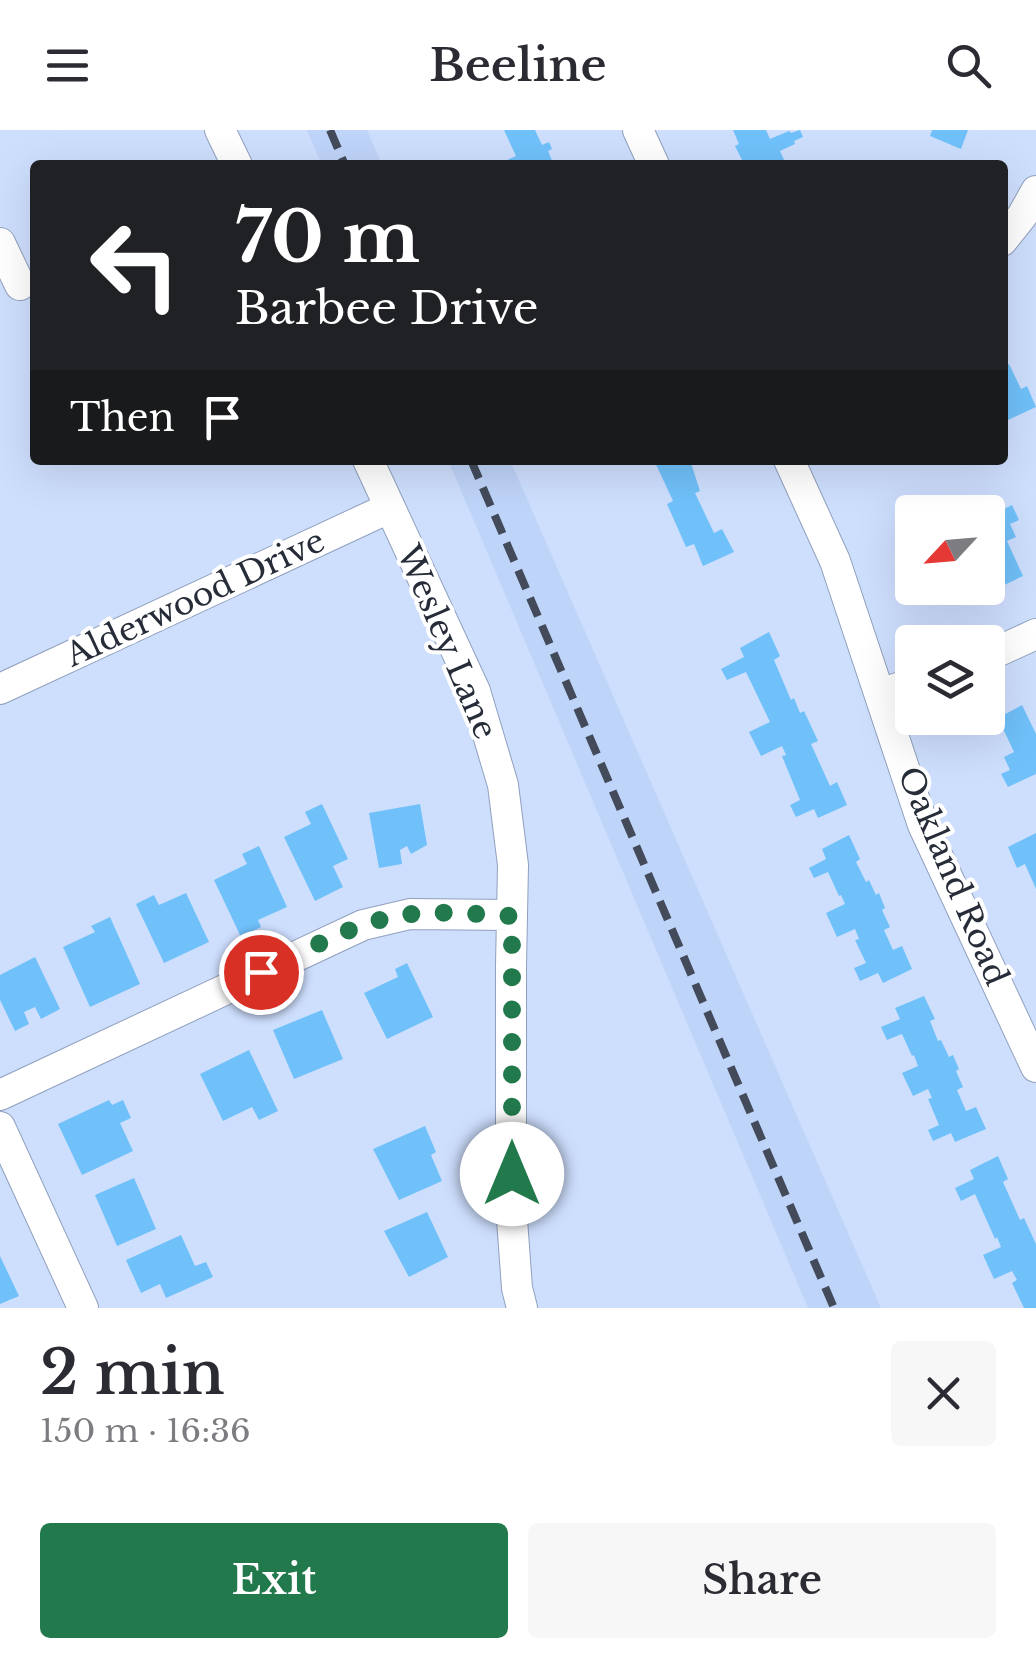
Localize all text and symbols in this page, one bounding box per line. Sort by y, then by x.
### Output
text: Beeline [429,37,607,93]
icon: menu [40,38,95,93]
icon: search [941,38,996,93]
text: 70 m [235,194,420,281]
icon: left [70,200,200,330]
text: Barbee Drive [235,280,538,336]
icon: arrive [195,390,250,445]
text: Then [70,394,175,441]
north arrow [895,495,1005,605]
map controls [895,495,1005,735]
street label: Alderwood Drive [58,520,331,676]
street label: Wesley Lane [388,538,506,745]
button: layers [895,625,1005,735]
street label: Oakland Road [889,761,1017,991]
pin [219,930,304,1015]
icon: arrive [234,945,289,1000]
position arrow [460,1122,564,1226]
text: 2 min [40,1336,225,1410]
button: close [891,1341,996,1446]
text: 150 m · 16:36 [40,1411,251,1451]
button: Exit [40,1523,508,1638]
button: Share [528,1523,996,1638]

